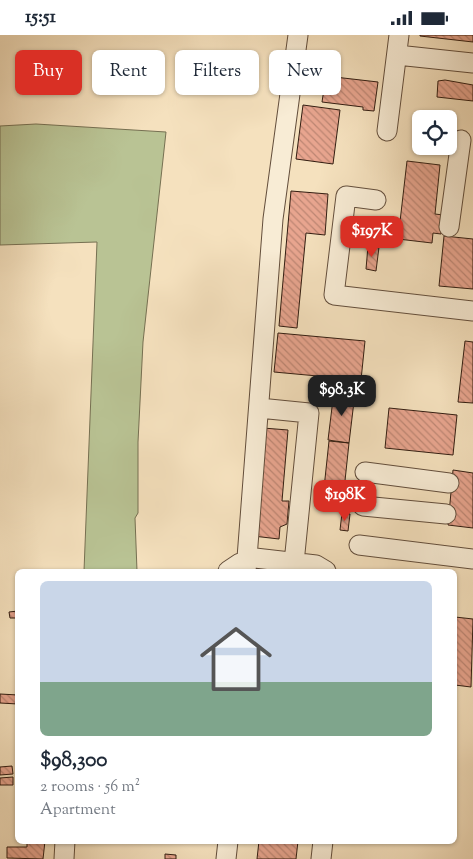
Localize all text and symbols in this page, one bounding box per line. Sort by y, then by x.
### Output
text: 15:51 [25,4,56,31]
chip: Buy [15,50,82,95]
chip: Rent [92,50,165,95]
chip: Filters [175,50,259,95]
chip: New [269,50,341,95]
map controls [412,110,457,155]
button: locate [412,110,457,155]
pin: $197K [337,215,407,258]
text: $197K [351,220,393,243]
pin: $98.3K [301,375,383,417]
text: $98.3K [319,379,365,402]
pin: $198K [310,479,380,522]
text: $198K [324,484,366,507]
icon: home [191,614,281,704]
text: $98,300 [40,746,107,776]
text: 2 rooms · 56 m² [40,776,140,799]
text: Apartment [40,799,116,822]

